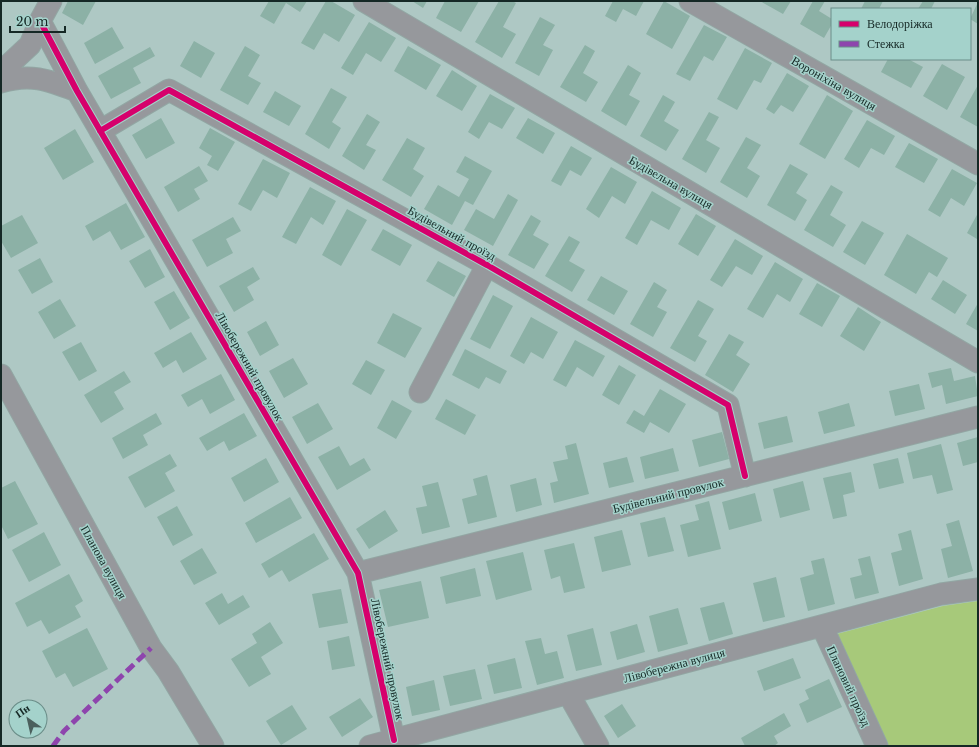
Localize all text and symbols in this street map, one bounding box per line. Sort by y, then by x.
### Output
scale bar [10,8,65,34]
legend [831,8,971,60]
text: 20 m [16,14,48,29]
text: Велодоріжка [867,16,933,31]
text: Стежка [867,36,905,51]
street label: Вороніхіна вулиця [789,53,879,114]
street label: Будівельна вулиця [627,152,716,212]
street label: Будівельний проїзд [405,202,499,264]
street label: Лівобережний провулок [213,309,287,423]
street label: Будівельний провулок [611,474,725,516]
street label: Планова вулиця [78,523,131,602]
street label: Лівобережний провулок [368,597,408,721]
street label: Лівобережна вулиця [622,644,727,686]
street label: Плановий проїзд [824,644,874,728]
north arrow [8,699,48,739]
text: Пн [12,700,33,721]

